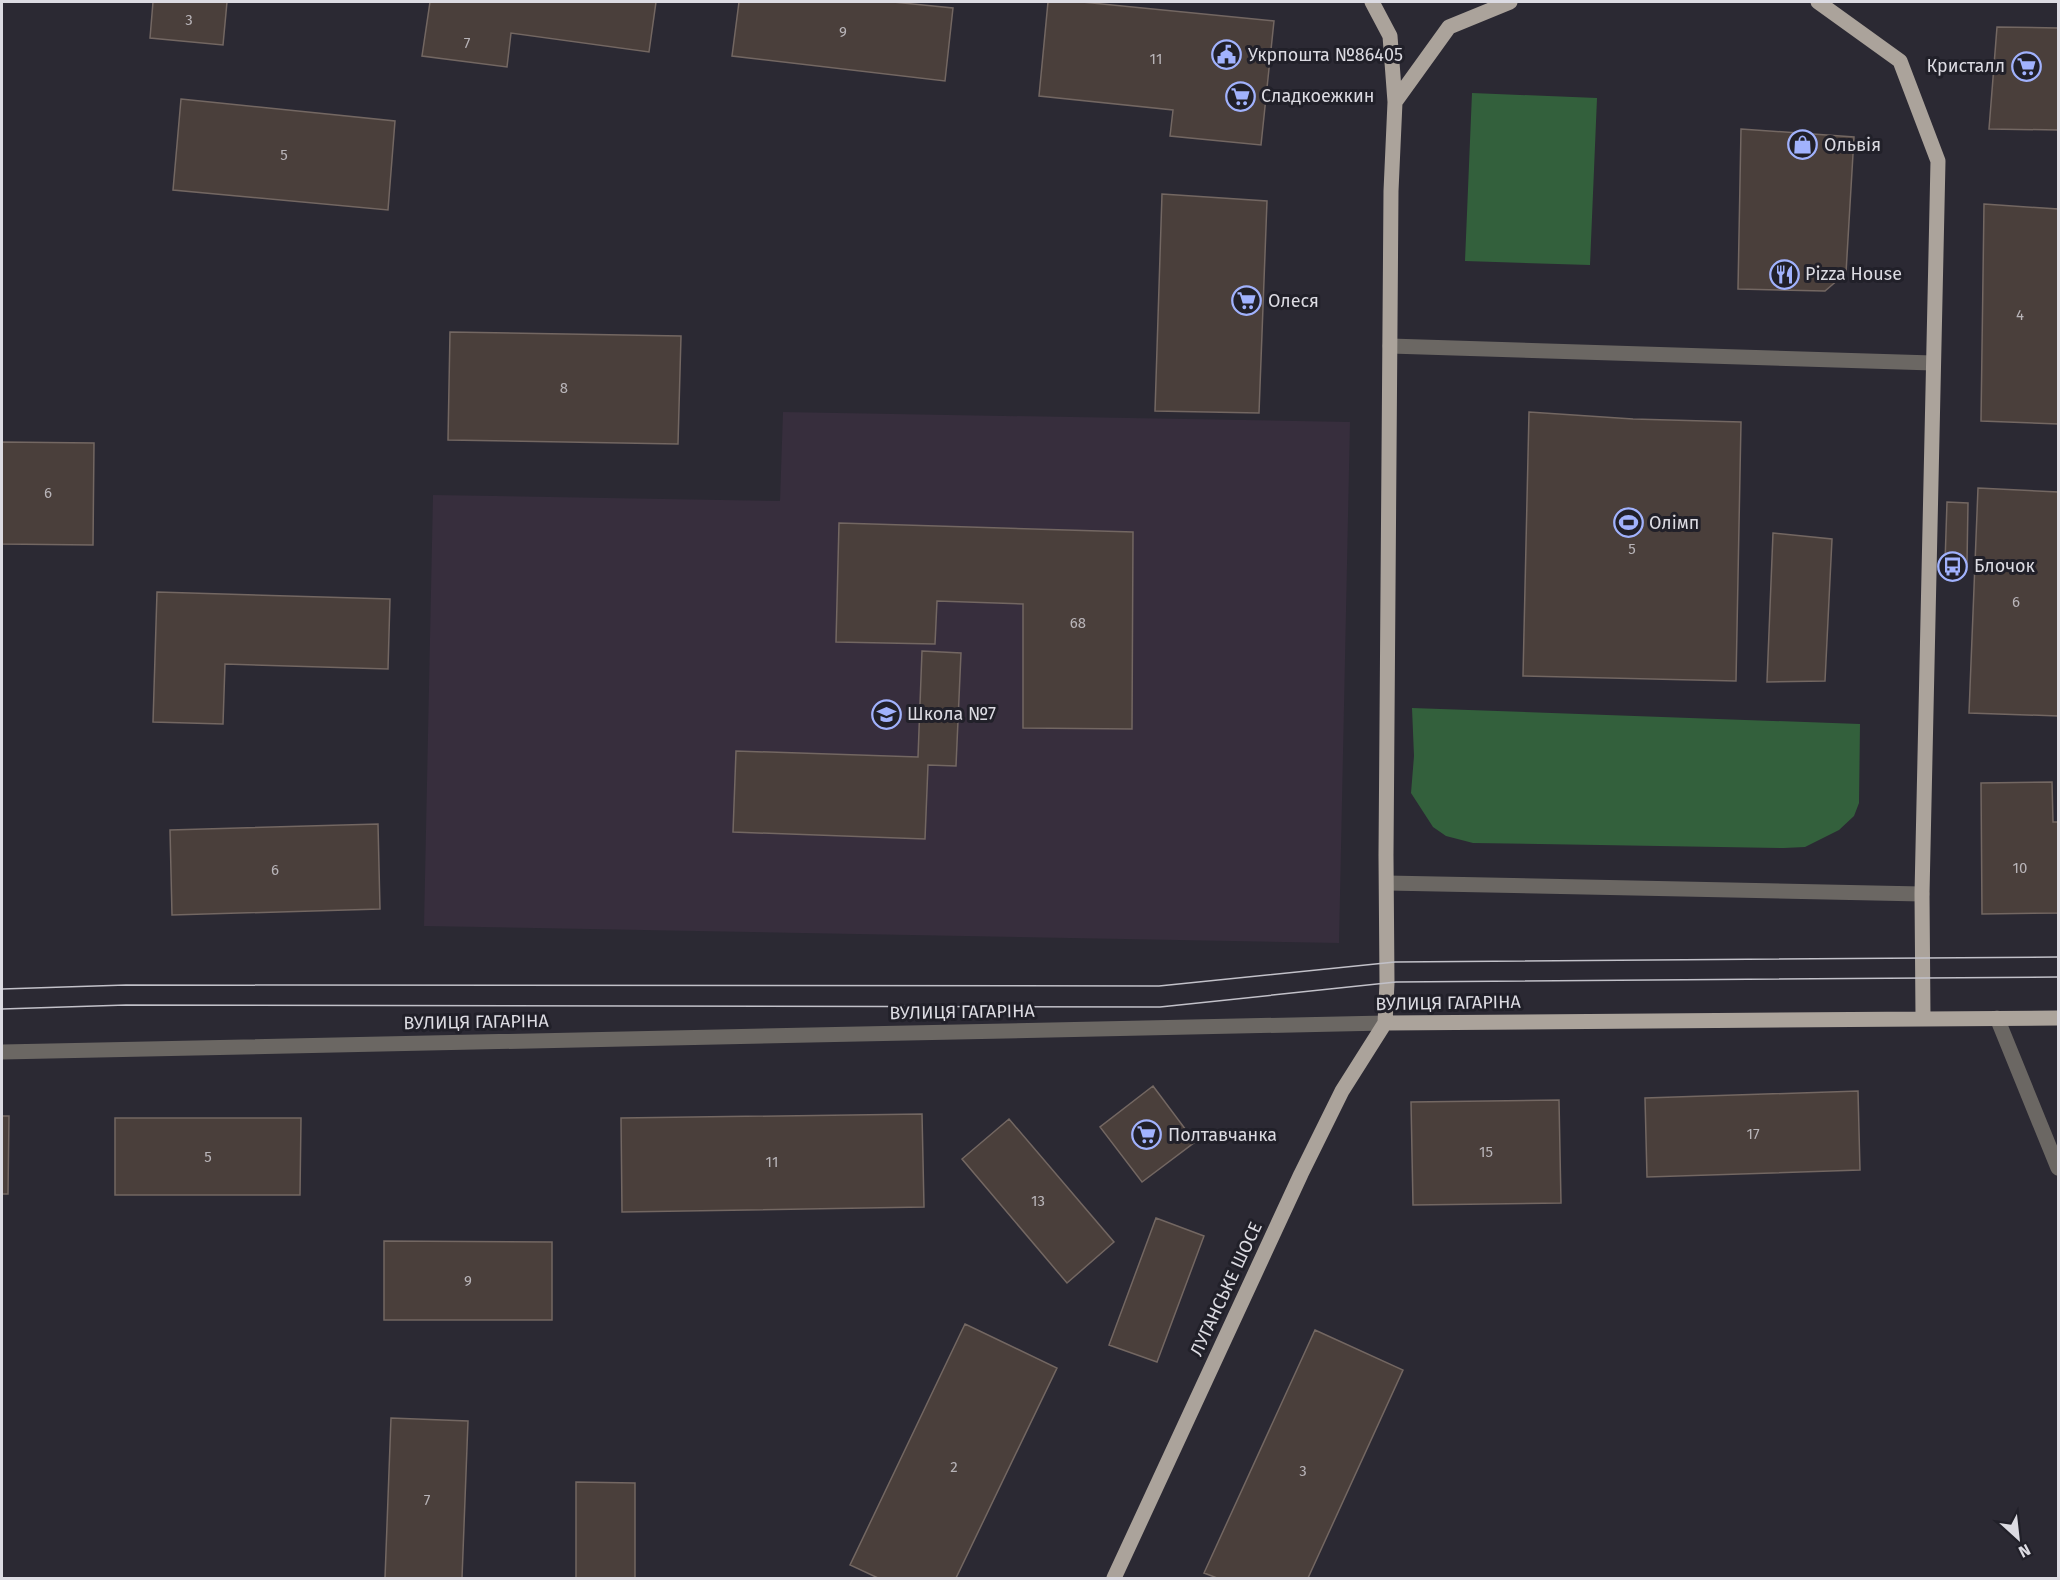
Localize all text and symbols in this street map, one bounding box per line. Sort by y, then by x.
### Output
house number: 3 [185,11,193,29]
house number: 9 [839,23,847,41]
house number: 7 [464,34,471,52]
public building icon: Укрпошта №86405 [1211,39,1243,71]
place label: Укрпошта №86405 [1248,44,1403,66]
house number: 11 [1150,50,1162,68]
supermarket icon: Кристалл [2010,50,2042,82]
place label: Кристалл [1926,55,2005,77]
supermarket icon: Сладкоежкин [1224,80,1256,112]
place label: Сладкоежкин [1261,85,1374,107]
shop icon: Ольвія [1787,129,1819,161]
place label: Ольвія [1824,134,1881,156]
house number: 5 [280,146,288,164]
restaurant icon: Pizza House [1768,258,1800,290]
place label: Pizza House [1805,263,1902,285]
supermarket icon: Олеся [1231,285,1263,317]
place label: Олеся [1268,290,1319,312]
house number: 4 [2016,306,2024,324]
house number: 8 [560,379,568,397]
house number: 6 [44,484,52,502]
sports icon: Олімп [1612,507,1644,539]
place label: Олімп [1649,512,1699,534]
house number: 5 [1628,540,1636,558]
bus stop icon: Блочок [1937,550,1969,582]
place label: Блочок [1974,555,2036,577]
house number: 6 [2012,593,2020,611]
house number: 68 [1070,614,1086,632]
school or university icon: Школа №7 [870,698,902,730]
place label: Школа №7 [907,703,996,725]
house number: 10 [2013,859,2027,877]
house number: 6 [271,861,279,879]
street label: ВУЛИЦЯ ГАГАРІНА [1375,991,1521,1015]
street label: ВУЛИЦЯ ГАГАРІНА [889,1000,1035,1024]
street label: ВУЛИЦЯ ГАГАРІНА [403,1010,549,1034]
supermarket icon: Полтавчанка [1131,1119,1163,1151]
place label: Полтавчанка [1168,1124,1277,1146]
house number: 17 [1746,1125,1760,1143]
house number: 15 [1479,1143,1493,1161]
house number: 5 [204,1148,212,1166]
house number: 11 [766,1153,778,1171]
house number: 13 [1031,1192,1045,1210]
street label: ЛУГАНСЬКЕ ШОСЕ [1185,1218,1267,1360]
house number: 9 [464,1272,472,1290]
house number: 2 [950,1458,958,1476]
house number: 3 [1299,1462,1307,1480]
house number: 7 [424,1491,431,1509]
north arrow [1988,1508,2048,1568]
text: N [2016,1540,2034,1562]

